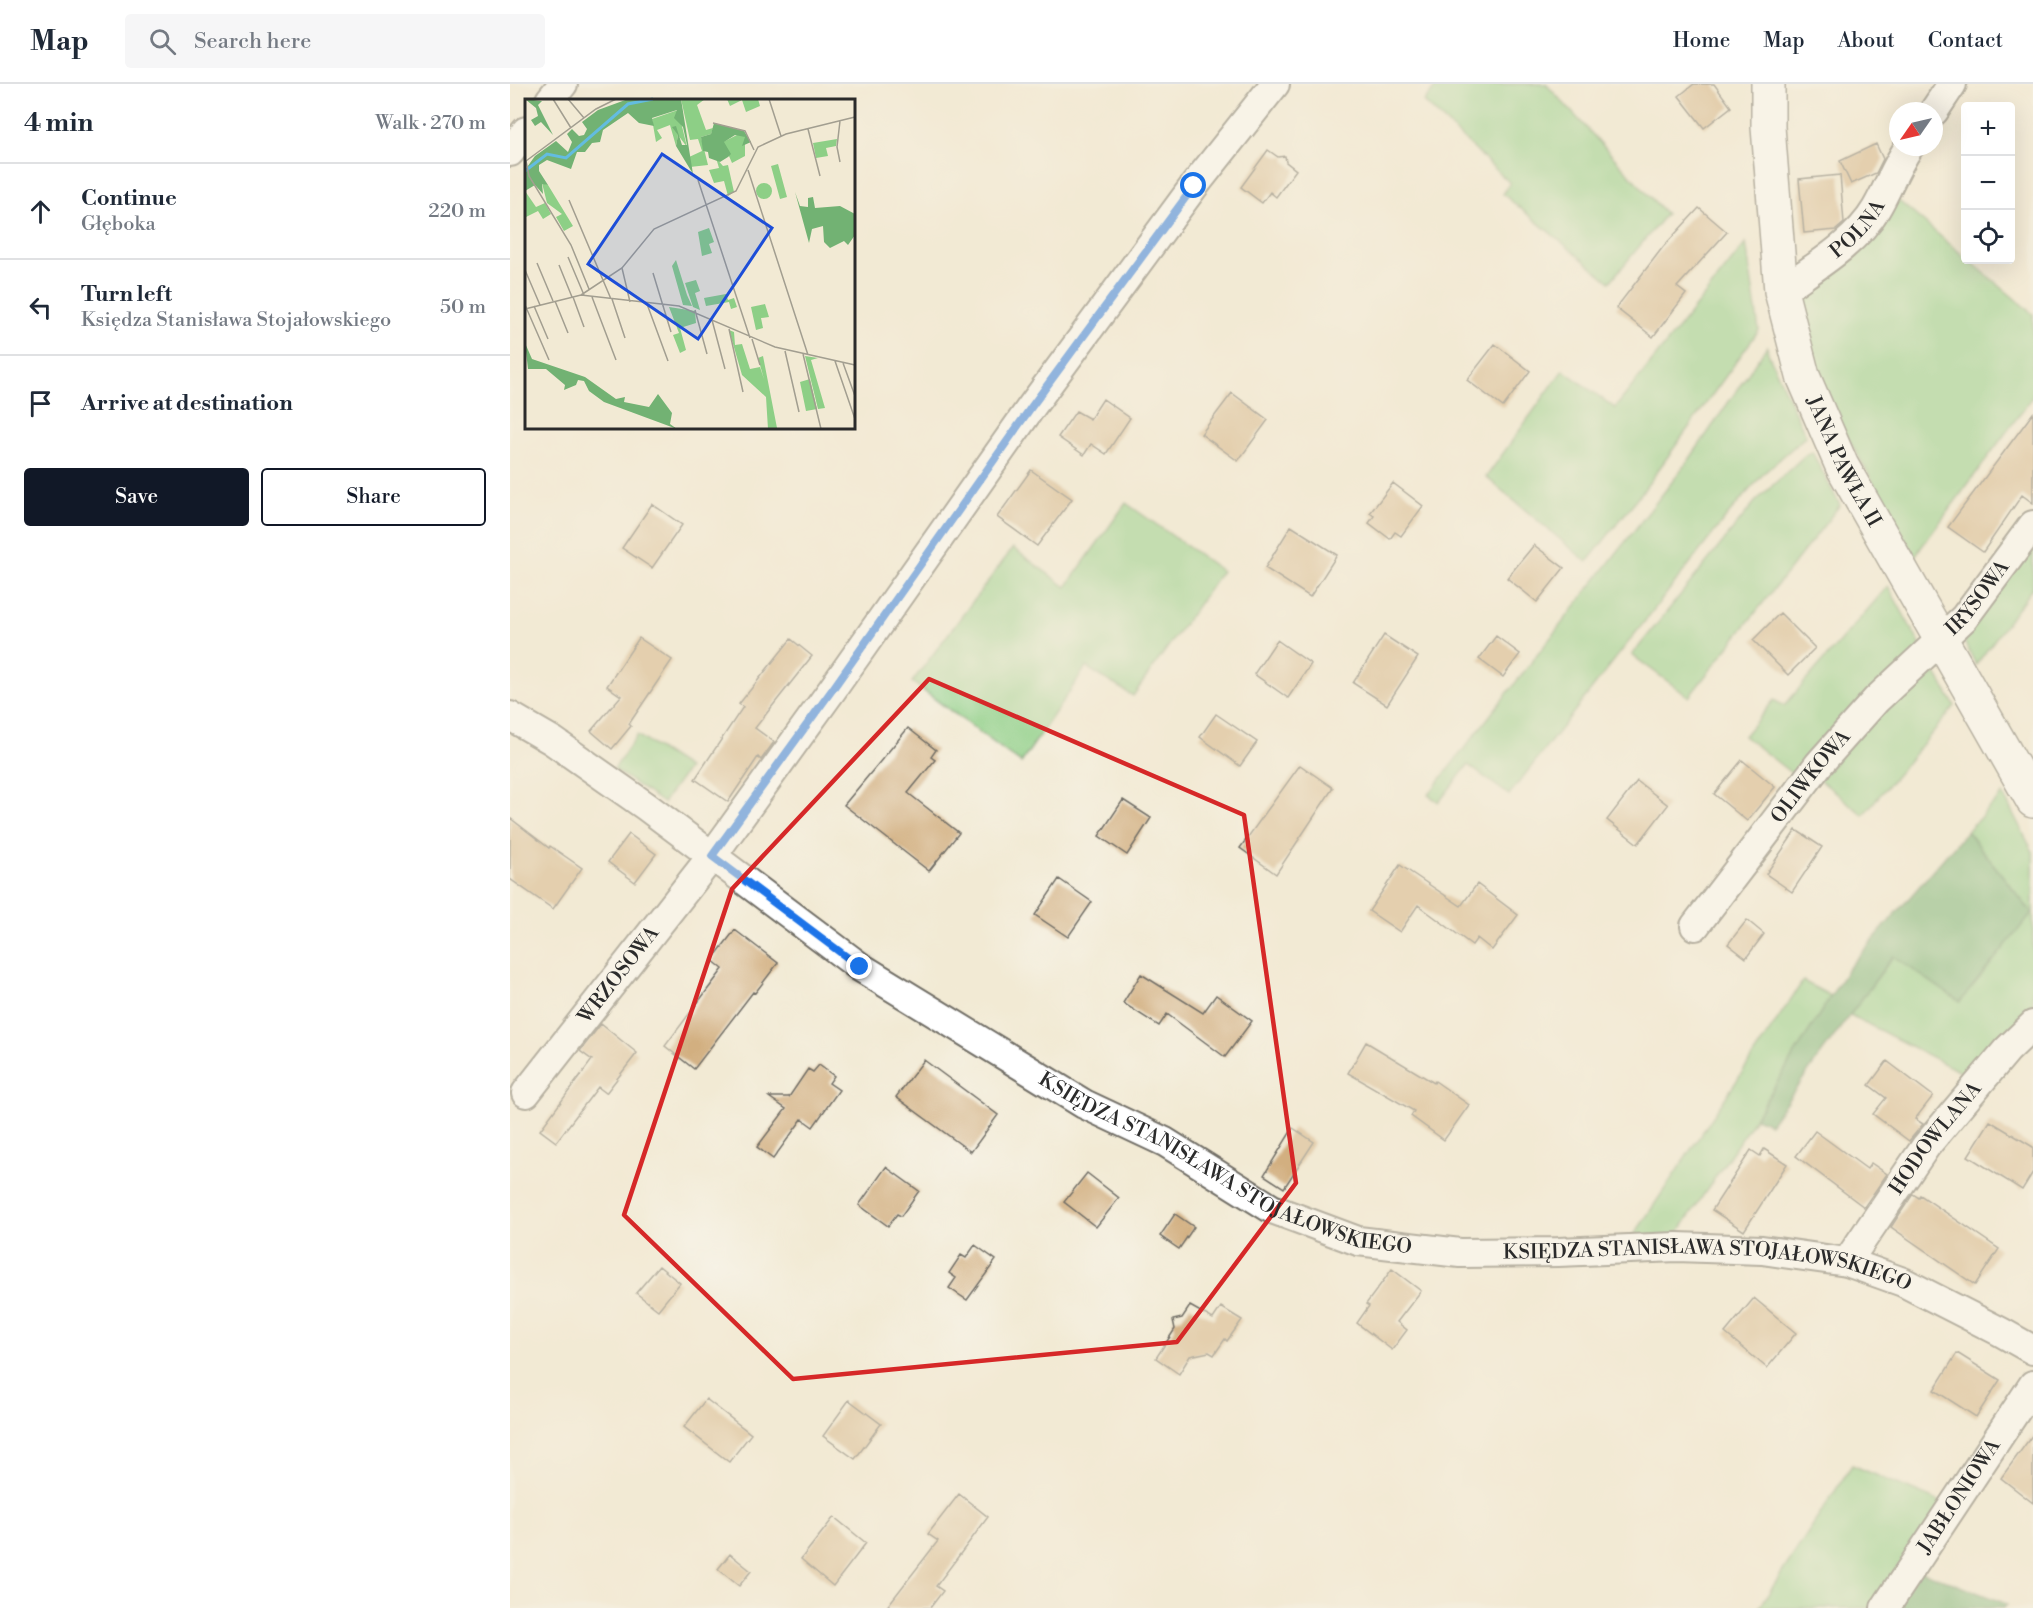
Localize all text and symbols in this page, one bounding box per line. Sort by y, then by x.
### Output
search box [125,14,545,68]
text: Map [30,24,89,59]
icon: search [146,25,179,58]
text: Search here [194,28,311,55]
text: Home [1673,28,1730,54]
text: Map [1763,28,1805,54]
text: About [1838,28,1895,54]
text: Contact [1928,28,2003,54]
inset map [525,99,855,429]
north arrow [1889,102,1943,156]
map controls [1961,102,2015,264]
button: + [1961,102,2015,156]
text: 4 min [24,107,94,139]
text: Walk · 270 m [375,111,486,136]
button: − [1961,156,2015,210]
route start [1180,172,1206,198]
text: Continue [81,185,177,212]
icon: ahead [24,195,57,228]
street label: POLNA [1825,195,1892,264]
text: 220 m [428,199,486,224]
button: locate [1961,210,2015,264]
text: Głęboka [81,212,156,237]
text: Turn left [81,281,172,308]
icon: left [24,291,57,324]
text: 50 m [440,295,486,320]
text: Księdza Stanisława Stojałowskiego [81,308,391,333]
icon: arrive [24,387,57,420]
text: Arrive at destination [81,390,293,417]
street label: JANA PAWŁA II [1800,391,1887,532]
button: Save [24,468,249,526]
button: Share [261,468,486,526]
street label: IRYSOWA [1940,554,2016,641]
street label: OLIWKOWA [1766,724,1857,828]
street label: WRZOSOWA [572,920,665,1029]
route end [846,953,872,979]
street label: KSIĘDZA STANISŁAWA STOJAŁOWSKIEGO [1034,1067,1413,1260]
street label: HODOWLANA [1884,1076,1988,1200]
street label: KSIĘDZA STANISŁAWA STOJAŁOWSKIEGO [1503,1234,1916,1297]
street label: JABŁONIOWA [1912,1433,2007,1559]

